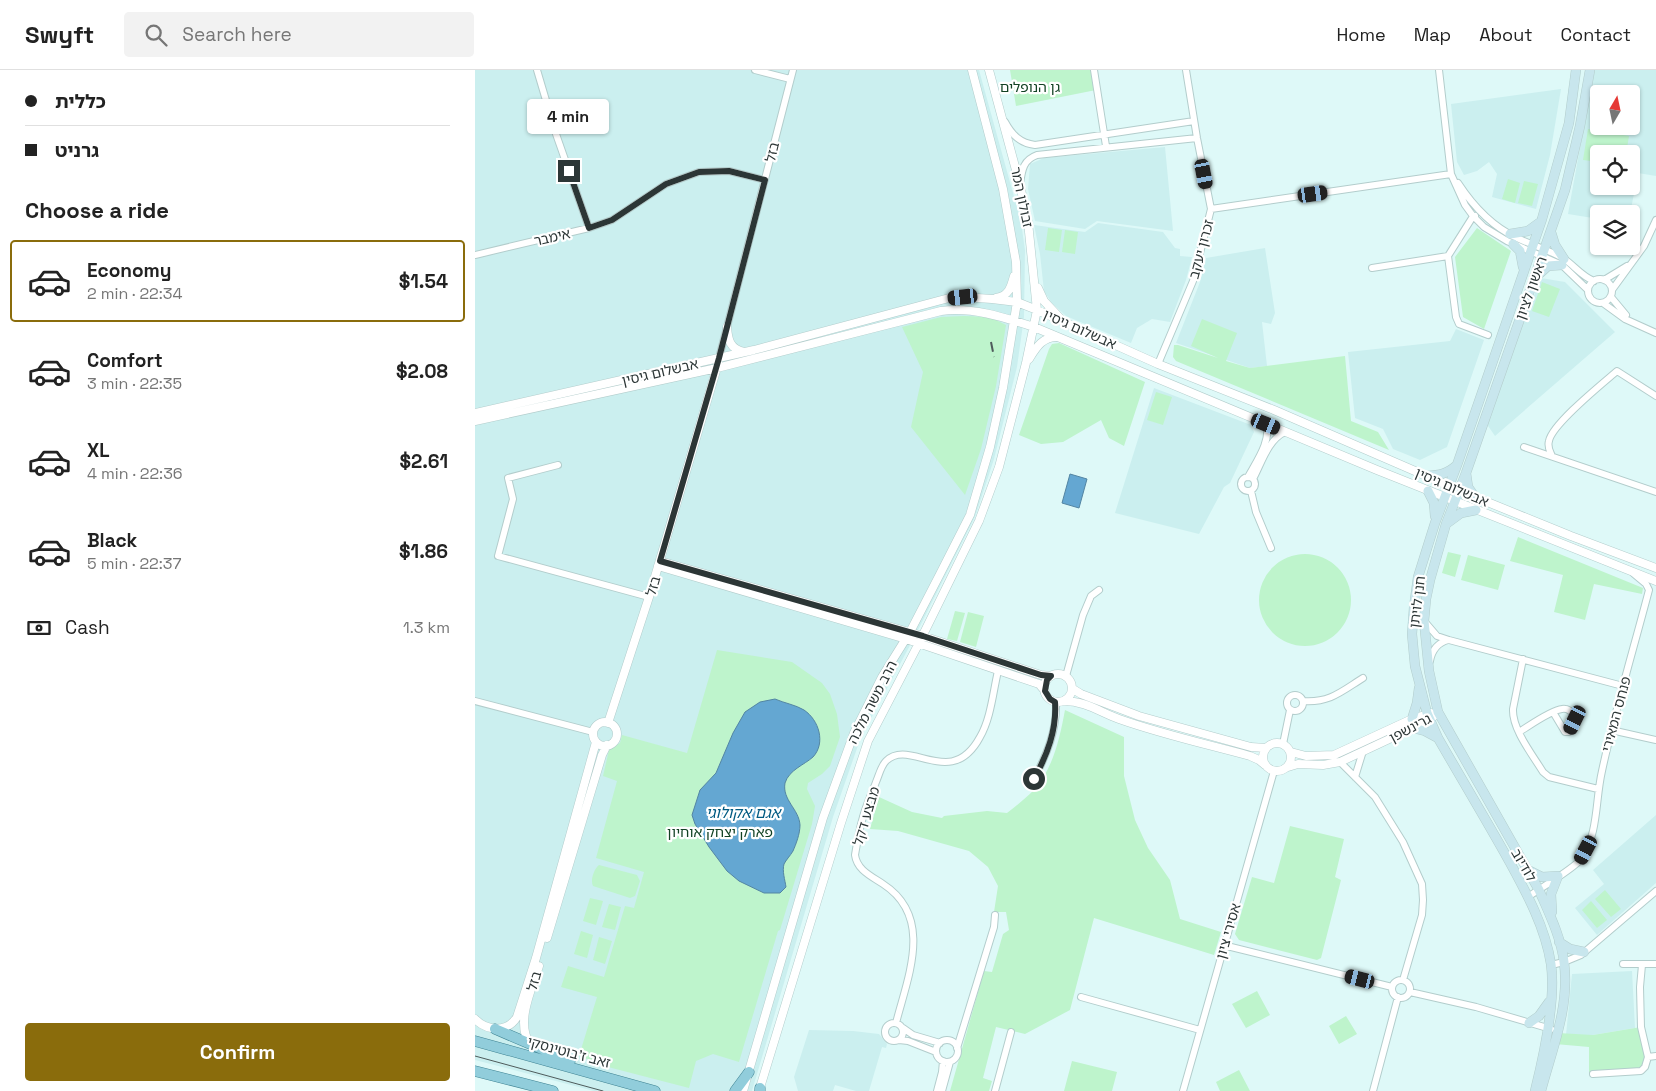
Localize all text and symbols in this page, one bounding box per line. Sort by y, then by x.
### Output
search box [124,12,474,57]
text: Swyft [25,19,94,50]
icon: search [142,21,170,49]
text: Search here [182,22,292,47]
text: Home [1337,23,1386,46]
text: Map [1414,23,1451,46]
text: About [1479,23,1533,46]
text: Contact [1561,23,1631,46]
park label: גן הנופלים [1000,78,1060,96]
north arrow [1590,85,1640,135]
map controls [1590,85,1640,255]
text: כללית [55,89,106,114]
callout: 4 min [528,98,610,134]
text: 4 min [547,106,589,127]
text: גרניט [55,138,99,163]
street label: בזל [761,140,783,164]
button: locate [1590,145,1640,195]
car [1193,158,1214,190]
route end [558,160,580,182]
street label: זבולון המר [1007,165,1037,229]
car [1297,184,1328,204]
text: Choose a ride [25,196,169,224]
button: layers [1590,205,1640,255]
street label: זכרון יעקב [1184,217,1218,281]
street label: אימבר [532,224,572,250]
street label: ראשון לציון [1511,254,1551,322]
text: Economy [87,258,171,283]
icon: car [27,259,72,304]
text: $1.54 [399,269,448,294]
text: 2 min · 22:34 [87,283,182,304]
car [947,288,978,306]
street label: אבשלום גיסין [1041,305,1120,353]
text: Comfort [87,348,163,373]
icon: car [27,349,72,394]
street label: אבשלום גיסין [620,354,700,390]
text: $2.08 [396,359,448,384]
text: 3 min · 22:35 [87,373,182,394]
car [1249,411,1282,437]
text: XL [87,438,110,463]
icon: car [27,439,72,484]
text: $2.61 [399,449,448,474]
text: 4 min · 22:36 [87,463,183,484]
street label: אבשלום גיסין [1412,463,1492,511]
text: Black [87,528,137,553]
icon: car [27,529,72,574]
text: $1.86 [399,539,448,564]
text: 5 min · 22:37 [87,553,181,574]
street label: בזל [641,574,665,598]
street label: חנן לויתן [1405,575,1429,629]
icon: cash [25,614,53,642]
text: Cash [65,615,110,640]
text: 1.3 km [403,617,450,638]
street label: הרב משה מלכה [843,657,901,747]
street label: פנחס המאירי [1597,674,1635,754]
car [1561,703,1588,737]
street label: גרינשפן [1386,709,1434,747]
route start [1023,768,1045,790]
street label: מבצע דקל [849,784,883,848]
water label: אגם אקולוגי [706,803,783,822]
park label: פארק יצחק אוחיון [667,823,773,841]
car [1572,833,1599,867]
street label: לודיוב [1507,845,1541,885]
street label: אסירי ציון [1211,901,1245,961]
car [1343,968,1376,990]
street label: בזל [523,969,545,993]
button: Confirm [25,1023,450,1081]
street label: זאב ז'בוטינסקי [525,1032,613,1072]

